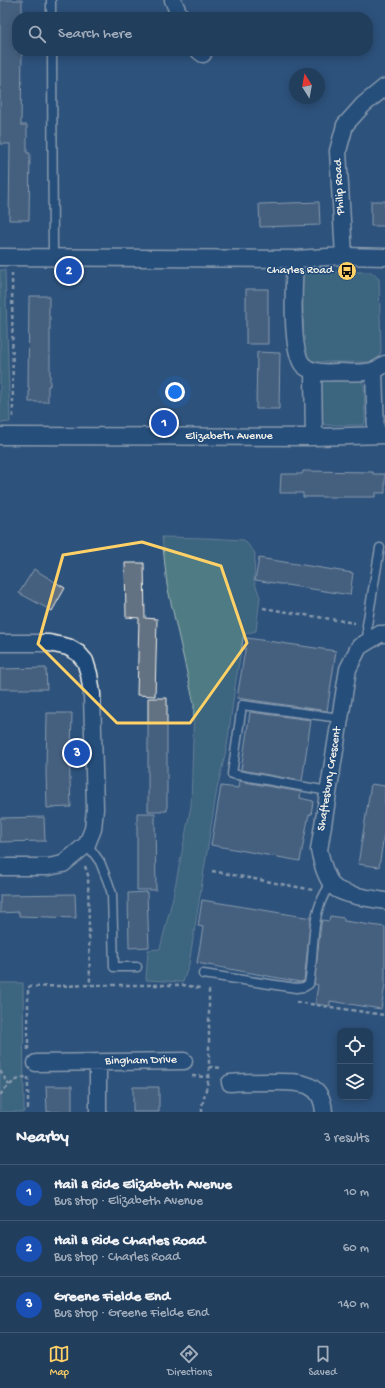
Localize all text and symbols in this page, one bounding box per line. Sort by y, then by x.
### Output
search box [12,12,373,56]
icon: search [26,23,48,45]
text: Search here [58,25,132,43]
north arrow [289,68,325,104]
street label: Philip Road [331,158,349,216]
pin: 2 [56,256,82,286]
bus stop icon: Charles Road [336,260,358,282]
place label: Charles Road [267,264,334,278]
your location [165,382,185,402]
pin: 1 [151,408,177,438]
street label: Elizabeth Avenue [185,430,274,444]
street label: Shaftesbury Crescent [315,725,345,832]
pin: 3 [64,738,90,768]
map controls [337,1028,373,1100]
button: locate [337,1028,373,1064]
street label: Bingham Drive [104,1053,178,1069]
button: layers [337,1064,373,1100]
text: Nearby [16,1128,69,1148]
text: 3 results [324,1131,369,1146]
text: Hail & Ride Elizabeth Avenue [54,1176,232,1194]
text: 1 [26,1185,32,1200]
text: 10 m [344,1185,369,1200]
text: Bus stop · Elizabeth Avenue [54,1194,203,1209]
text: Hail & Ride Charles Road [54,1232,205,1250]
text: 2 [26,1241,32,1256]
text: 60 m [343,1241,369,1256]
text: Bus stop · Charles Road [54,1250,180,1265]
text: Greene Fielde End [54,1288,170,1306]
text: 3 [26,1297,32,1312]
text: 140 m [338,1297,369,1312]
text: Bus stop · Greene Fielde End [54,1306,209,1321]
tab: Map [48,1343,70,1379]
tab: Directions [167,1343,212,1379]
tab: Saved [308,1343,337,1379]

